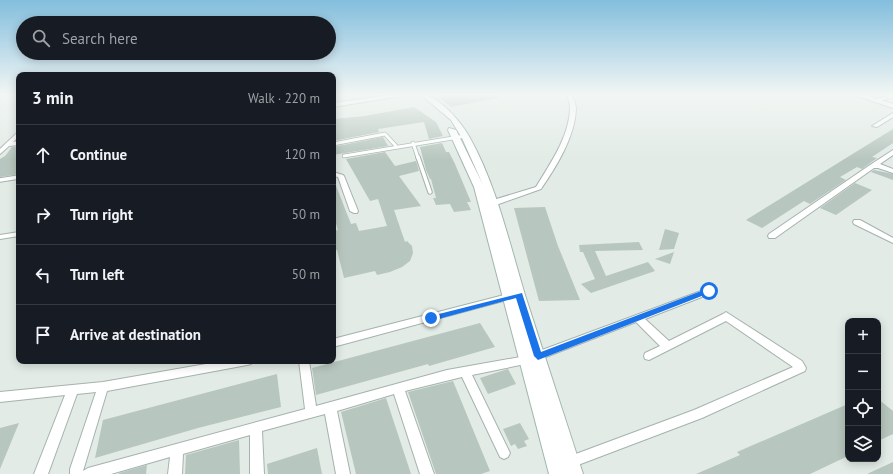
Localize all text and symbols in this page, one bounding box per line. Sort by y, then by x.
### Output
search box [16,16,336,60]
icon: search [30,27,52,49]
text: Search here [62,29,138,48]
text: 3 min [32,87,73,109]
text: Walk · 220 m [248,90,320,107]
icon: ahead [32,144,54,166]
text: Continue [70,145,127,164]
text: 120 m [285,146,320,163]
icon: right [32,204,54,226]
text: Turn right [70,205,133,224]
text: 50 m [292,206,320,223]
icon: left [32,264,54,286]
text: Turn left [70,265,124,284]
text: 50 m [292,266,320,283]
route start [700,282,718,300]
route end [422,309,440,327]
map controls [845,318,881,462]
button: + [845,318,881,354]
icon: arrive [32,324,54,346]
text: Arrive at destination [70,325,201,344]
button: − [845,354,881,390]
button: locate [845,390,881,426]
button: layers [845,426,881,462]

